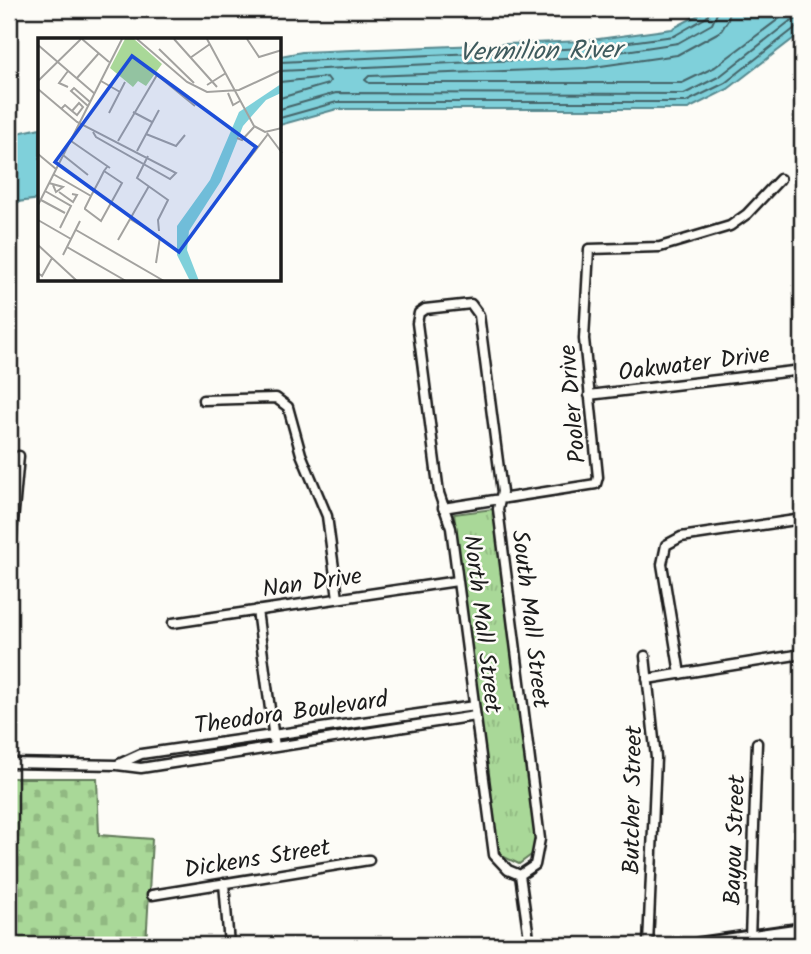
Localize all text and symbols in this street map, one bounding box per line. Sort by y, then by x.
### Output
water label: Vermilion River [459,29,627,74]
inset map [38,38,282,282]
street label: Oakwater Drive [616,336,772,393]
street label: Pooler Drive [549,343,598,465]
street label: South Mall Street [499,528,560,711]
street label: North Mall Street [451,533,512,716]
street label: Nan Drive [260,557,365,610]
street label: Theodora Boulevard [192,680,391,746]
street label: Butcher Street [613,725,654,875]
street label: Bayou Street [714,773,757,906]
street label: Dickens Street [181,829,334,890]

